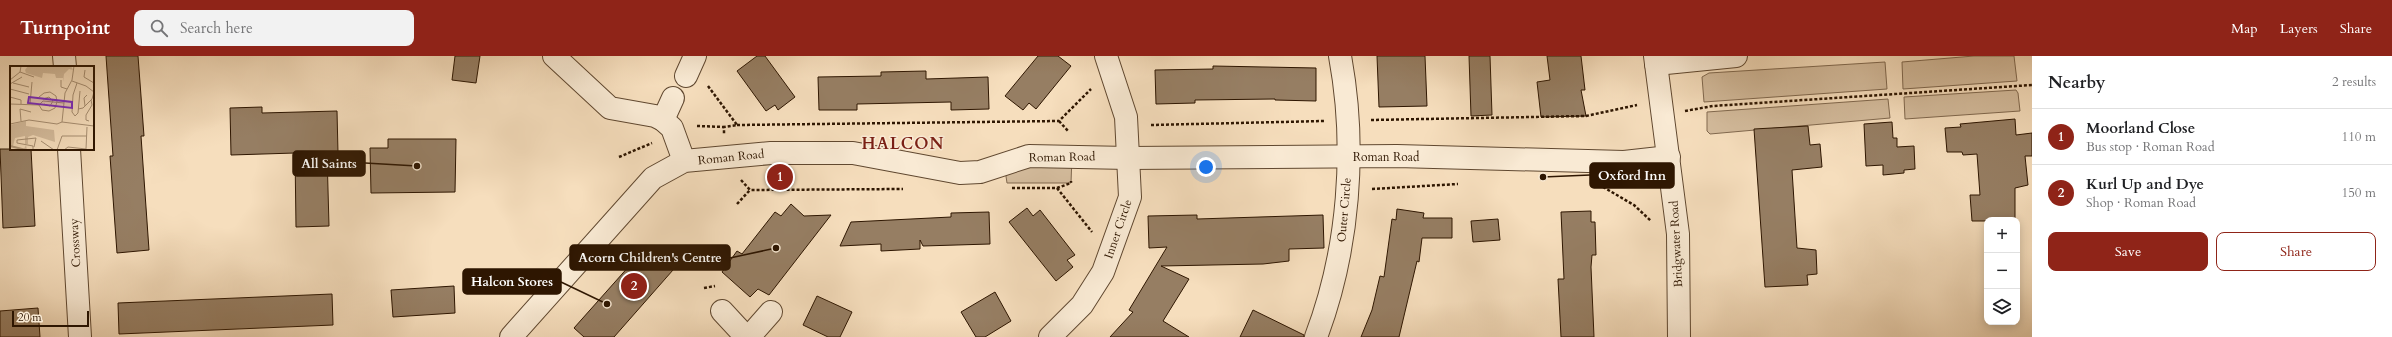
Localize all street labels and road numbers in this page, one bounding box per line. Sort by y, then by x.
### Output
street label: Roman Road [697,146,766,168]
street label: Roman Road [1029,148,1096,166]
street label: Roman Road [1353,149,1420,165]
street label: Outer Circle [1333,177,1355,243]
street label: Inner Circle [1100,197,1136,261]
street label: Bridgwater Road [1666,200,1686,288]
street label: Crossway [66,217,84,268]

